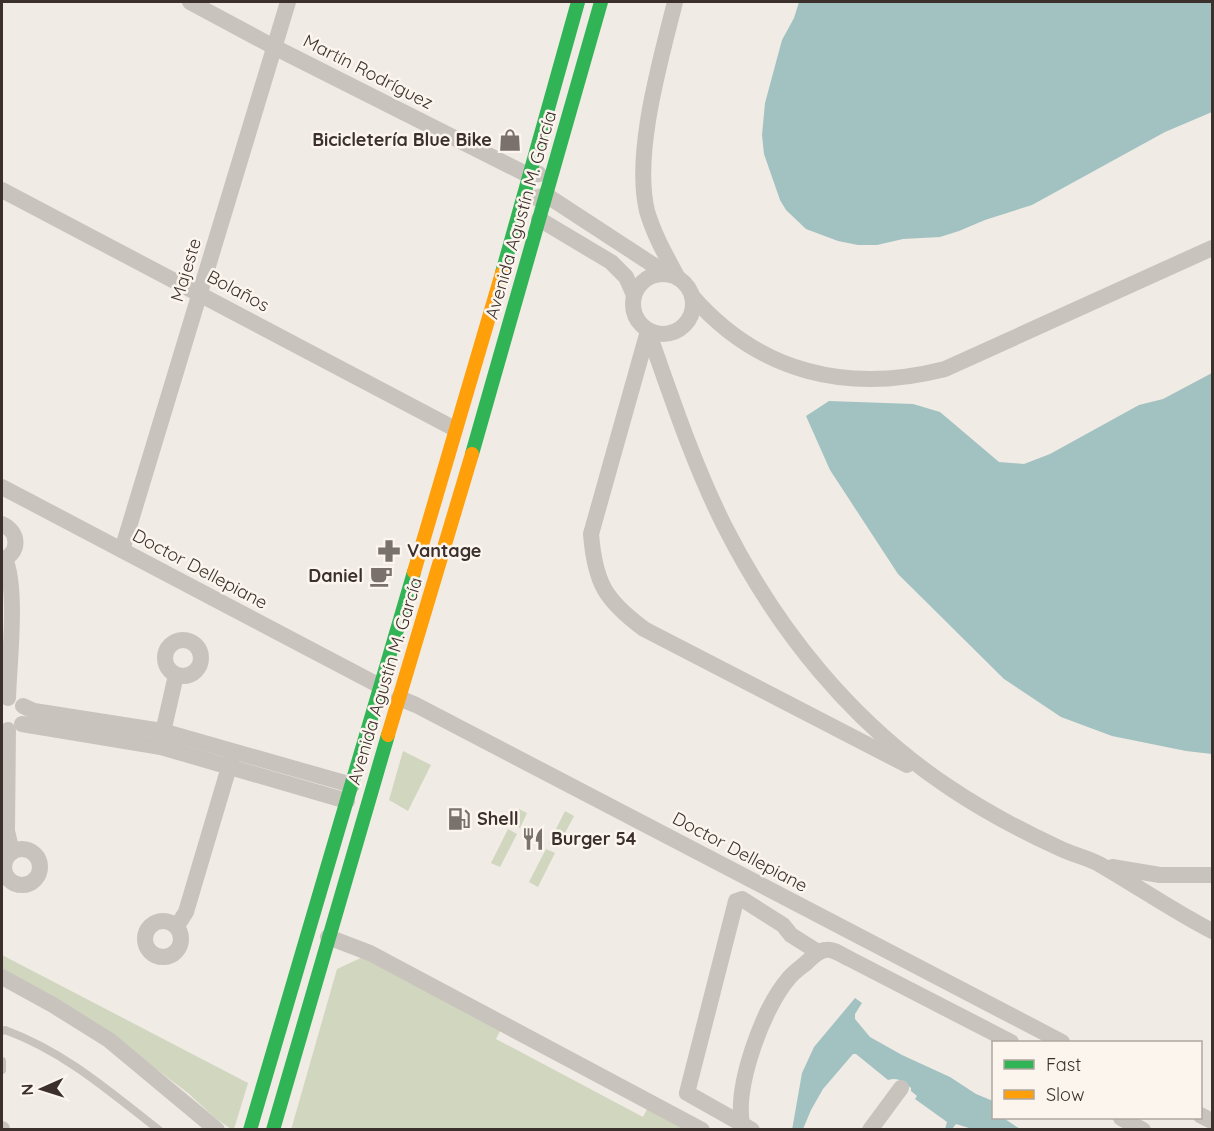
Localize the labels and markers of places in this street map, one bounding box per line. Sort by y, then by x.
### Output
shop icon: Bicicletería Blue Bike [497,127,523,153]
place label: Bicicletería Blue Bike [312,128,492,151]
pharmacy icon: Vantage [376,538,402,564]
place label: Vantage [407,539,481,562]
cafe icon: Daniel [368,563,394,589]
place label: Daniel [308,564,363,587]
fuel station icon: Shell [446,806,472,832]
place label: Shell [477,807,519,830]
restaurant icon: Burger 54 [520,826,546,852]
place label: Burger 54 [551,827,637,850]

